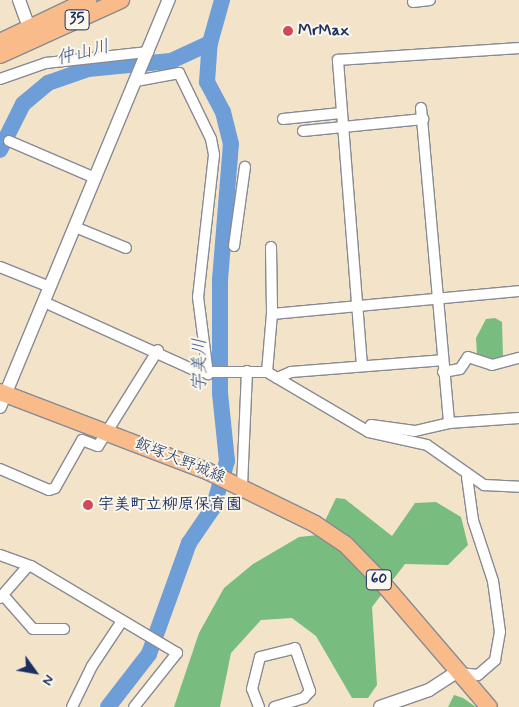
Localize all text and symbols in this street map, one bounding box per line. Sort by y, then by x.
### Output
road number: 35 [64,8,90,32]
place label: MrMax [298,21,349,41]
marker: MrMax [282,25,294,37]
water label: 仲山川 [54,36,112,70]
water label: 宇美川 [189,338,211,392]
street label: 飯塚大野城線 [132,434,228,488]
place label: 宇美町立柳原保育園 [98,495,242,515]
marker: 宇美町立柳原保育園 [82,499,94,511]
road number: 60 [365,568,393,592]
north arrow [10,647,60,697]
text: N [38,671,58,689]

